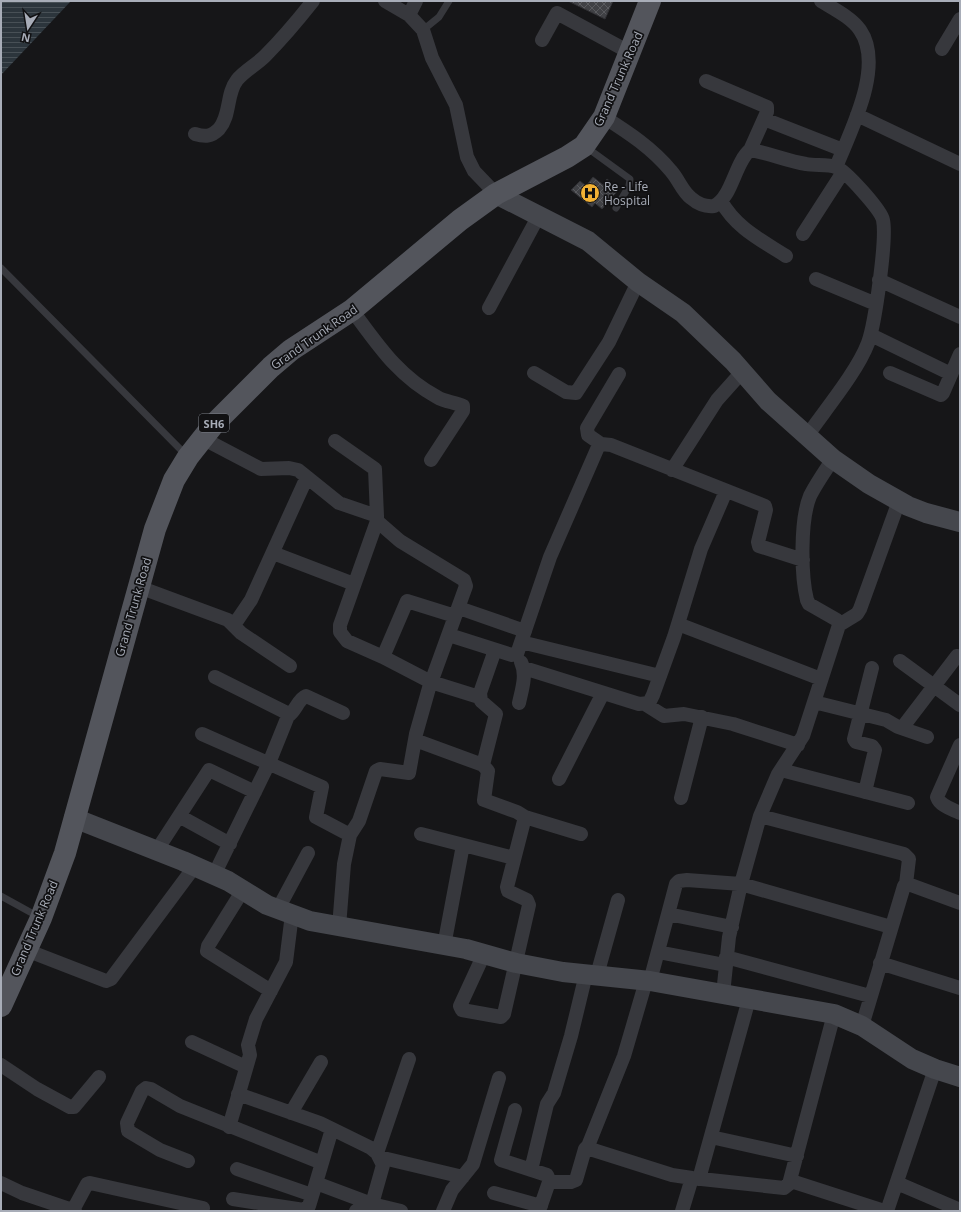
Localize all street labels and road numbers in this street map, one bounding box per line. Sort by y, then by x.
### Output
street label: Grand Trunk Road [589,29,647,129]
street label: Grand Trunk Road [267,301,361,373]
road number: SH6 [199,414,229,432]
street label: Grand Trunk Road [111,555,155,659]
street label: Grand Trunk Road [6,878,62,978]

